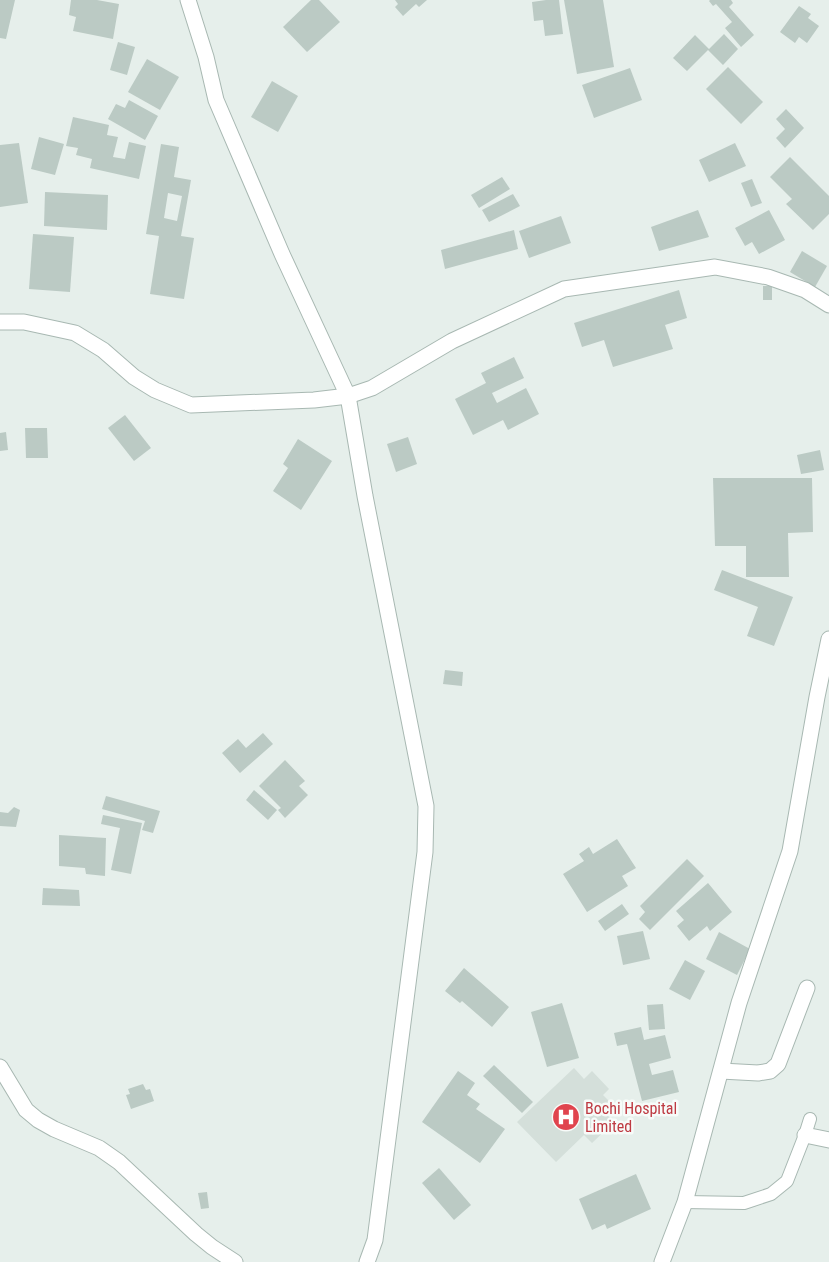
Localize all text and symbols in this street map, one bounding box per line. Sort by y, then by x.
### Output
place label: Bochi Hospital Limited [585,1099,677,1136]
hospital icon: Bochi Hospital Limited [551,1102,581,1132]

